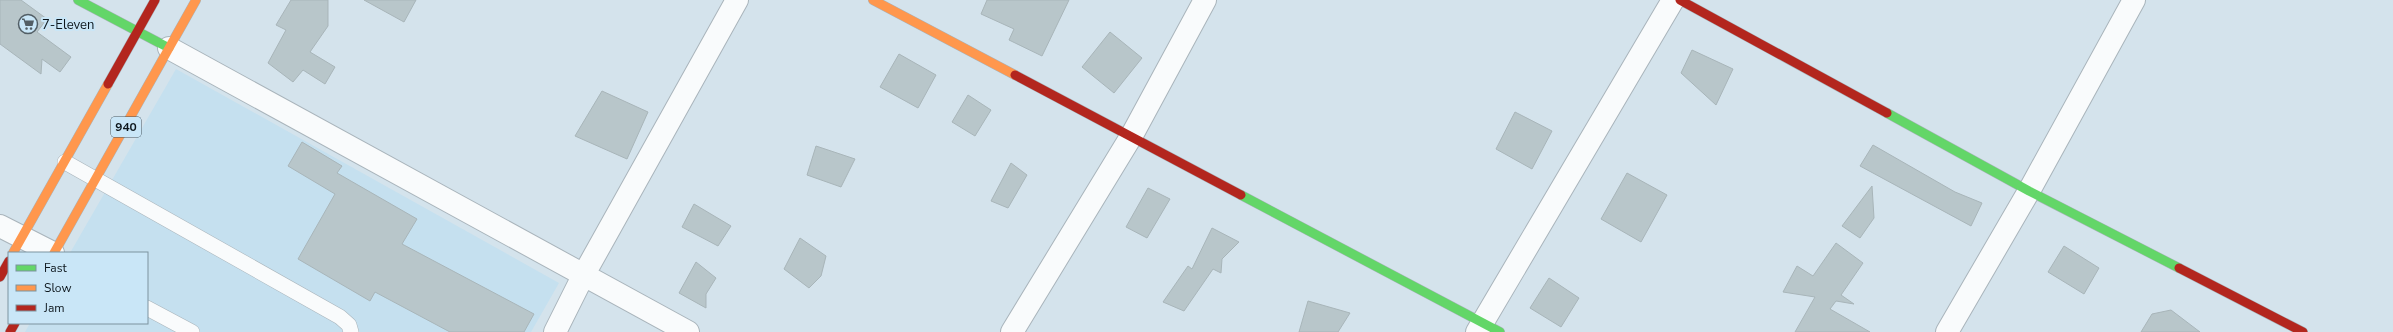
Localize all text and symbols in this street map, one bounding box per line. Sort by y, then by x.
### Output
supermarket icon: 7-Eleven [17,13,39,35]
place label: 7-Eleven [42,16,94,34]
road number: 940 [111,117,141,137]
legend [8,252,148,324]
text: Fast [44,260,67,276]
text: Slow [44,280,72,296]
text: Jam [43,300,65,316]

